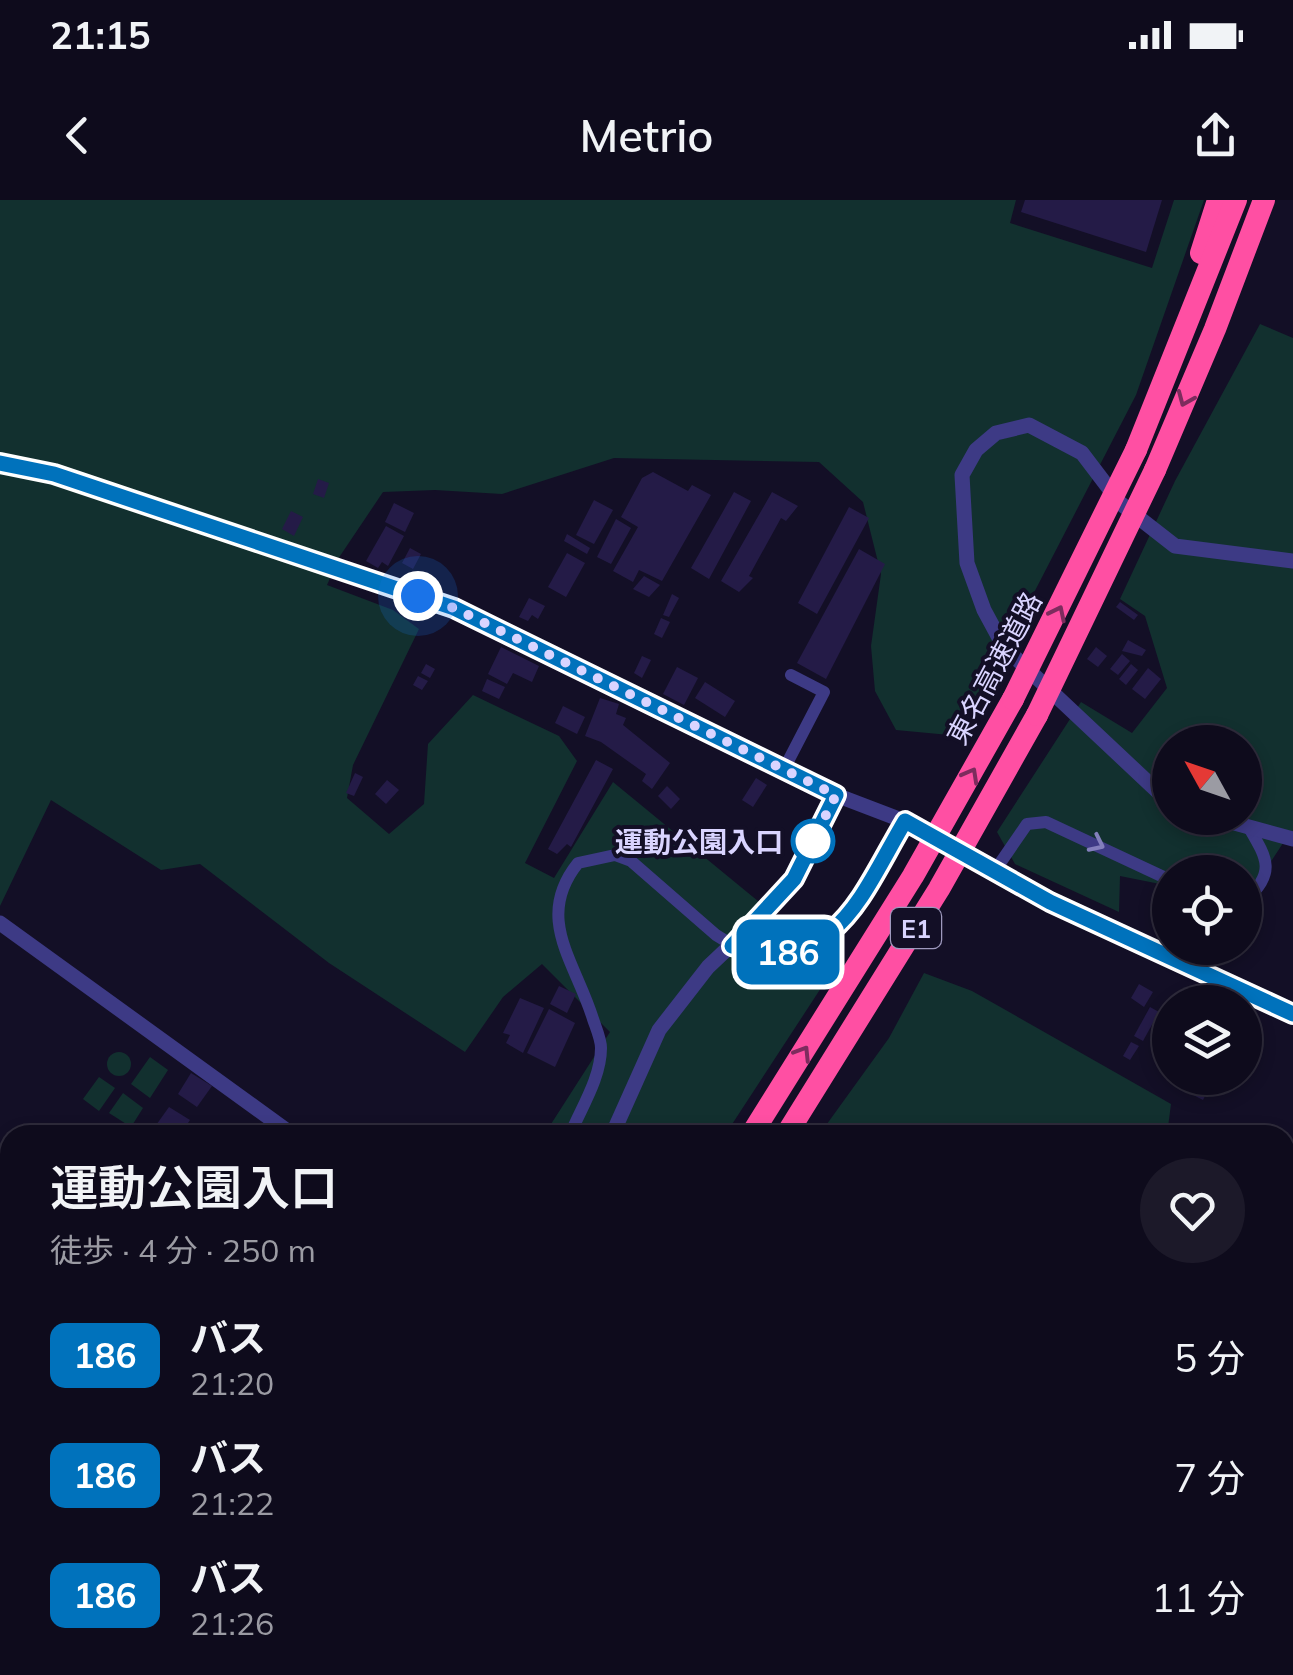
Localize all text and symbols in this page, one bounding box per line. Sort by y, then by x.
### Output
text: 21:15 [50,11,151,59]
text: Metrio [579,107,714,163]
icon: back [50,108,105,163]
icon: share [1188,108,1243,163]
one-way arrow [1177,389,1197,407]
your location [393,571,443,621]
street label: 東名高速道路 [939,586,1049,750]
one-way arrow [1046,605,1065,623]
north arrow [1152,725,1262,835]
map controls [1152,725,1262,1095]
one-way arrow [959,767,979,785]
marker: 運動公園入口 [792,820,834,862]
place label: 運動公園入口 [615,824,783,859]
one-way arrow [1086,832,1104,851]
button: locate [1152,855,1262,965]
road number: E1 [891,908,941,948]
line badge: 186 [730,920,846,984]
text: 186 [756,930,820,974]
button: layers [1152,985,1262,1095]
one-way arrow [791,1045,810,1063]
text: 運動公園入口 [50,1157,338,1217]
button: heart [1140,1158,1245,1263]
text: 徒歩 · 4 分 · 250 m [50,1230,316,1270]
text: バス [190,1314,266,1362]
text: 186 [73,1333,137,1377]
text: 5 分 [1174,1334,1245,1382]
text: 21:20 [190,1363,274,1403]
text: バス [190,1434,266,1482]
text: 186 [73,1453,137,1497]
text: 7 分 [1174,1454,1245,1502]
text: 21:22 [190,1483,274,1523]
text: バス [190,1554,266,1602]
text: 186 [73,1573,137,1617]
text: 11 分 [1151,1574,1245,1622]
text: 21:26 [190,1603,274,1643]

